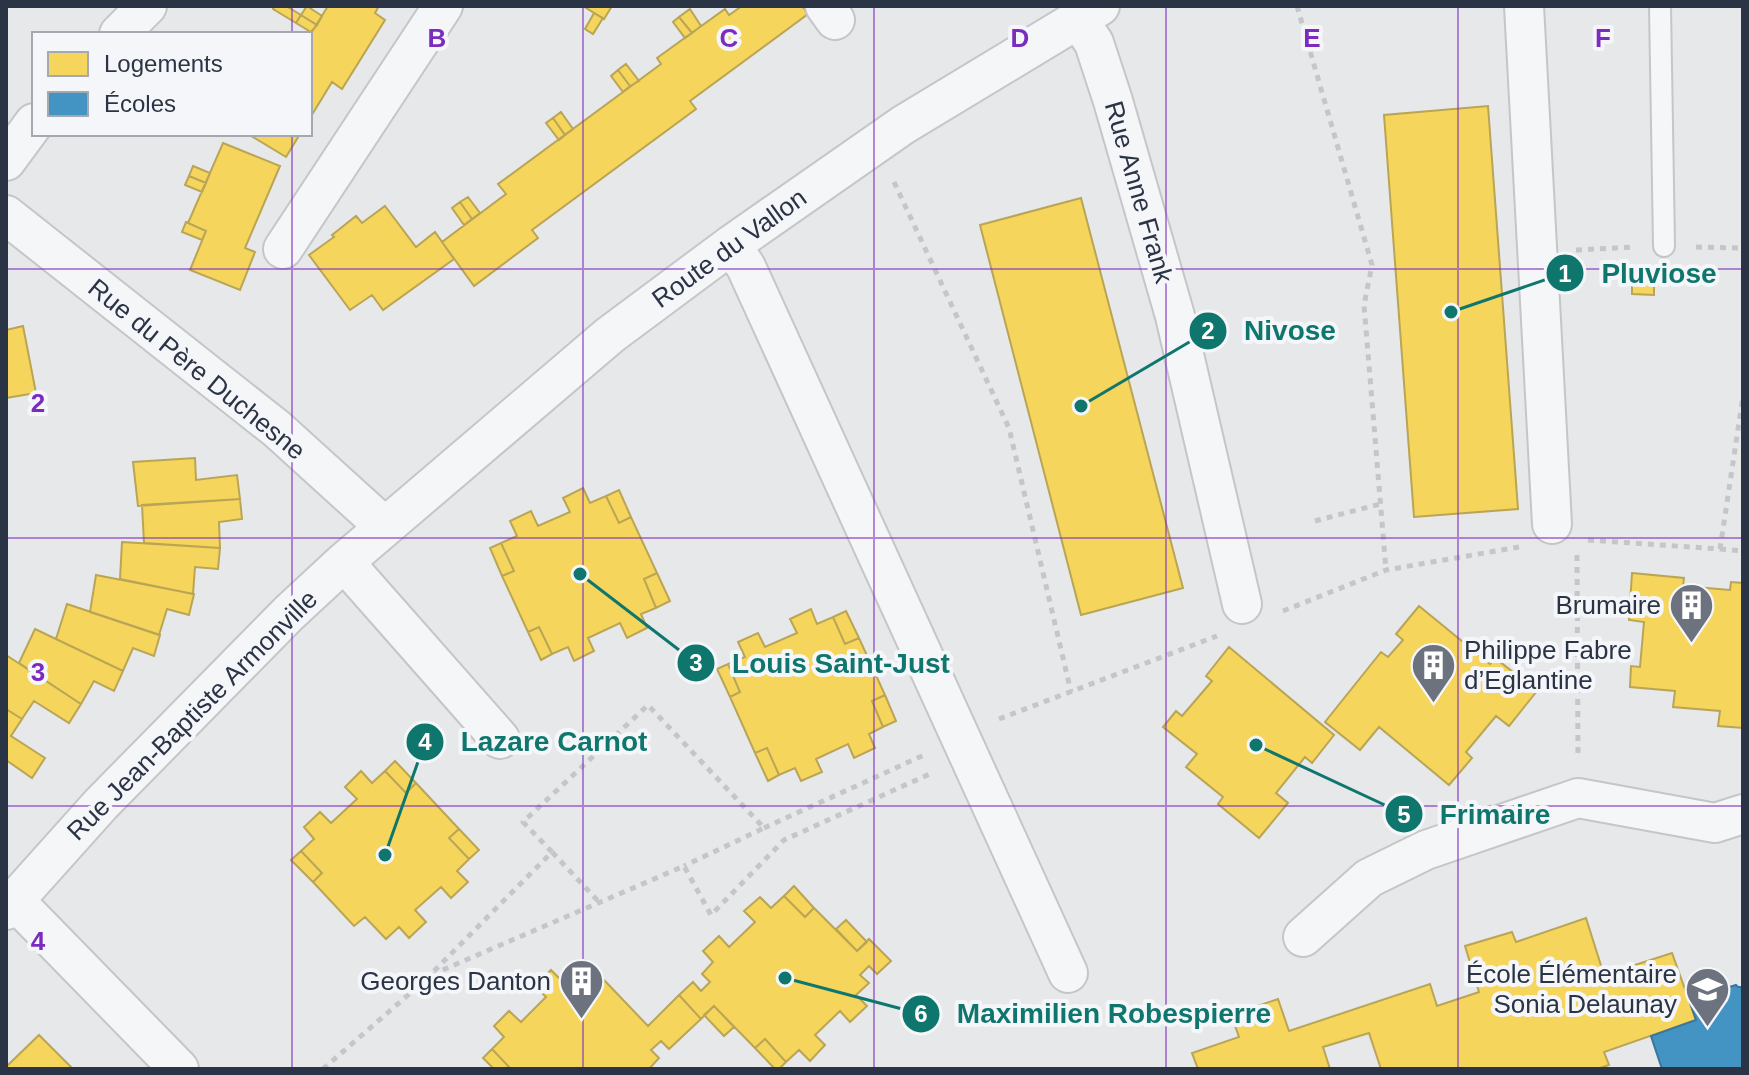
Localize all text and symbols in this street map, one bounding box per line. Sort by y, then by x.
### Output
text: B [428,23,446,53]
text: C [720,23,739,53]
text: D [1011,23,1029,53]
text: E [1303,23,1321,53]
text: F [1595,23,1611,53]
legend [32,32,312,136]
text: Logements [104,50,223,77]
text: Écoles [104,90,176,117]
street label: Rue Anne Frank [1099,98,1180,287]
street label: Route du Vallon [646,182,812,314]
callout: Pluviose [1545,247,1732,299]
text: Pluviose [1601,258,1717,289]
text: 1 [1558,260,1572,287]
street label: Rue du Père Duchesne [83,272,311,466]
callout: Nivose [1188,305,1352,357]
text: Nivose [1244,315,1336,346]
text: 2 [1201,317,1215,344]
text: 2 [31,388,45,418]
building icon: Brumaire [1668,581,1716,644]
street label: Rue Jean-Baptiste Armonville [61,584,323,846]
place label: Brumaire [1556,590,1661,620]
place label: Philippe Fabre d’Eglantine [1464,635,1632,695]
callout: Louis Saint-Just [676,637,966,689]
building icon: Philippe Fabre d’Eglantine [1409,641,1457,704]
text: Louis Saint-Just [732,648,950,679]
text: 3 [689,649,703,676]
text: 3 [31,657,45,687]
callout: Lazare Carnot [405,716,664,768]
text: Lazare Carnot [461,726,647,757]
text: 4 [418,728,432,755]
callout: Frimaire [1384,788,1567,840]
text: Frimaire [1440,799,1550,830]
text: 5 [1397,801,1411,828]
text: 4 [31,926,46,956]
building icon: Georges Danton [558,957,606,1020]
place label: École Élémentaire Sonia Delaunay [1466,959,1677,1019]
school or university icon: École Élémentaire Sonia Delaunay [1684,965,1732,1028]
place label: Georges Danton [360,966,551,996]
callout: Maximilien Robespierre [901,988,1287,1040]
text: Maximilien Robespierre [957,998,1271,1029]
text: 6 [914,1000,928,1027]

